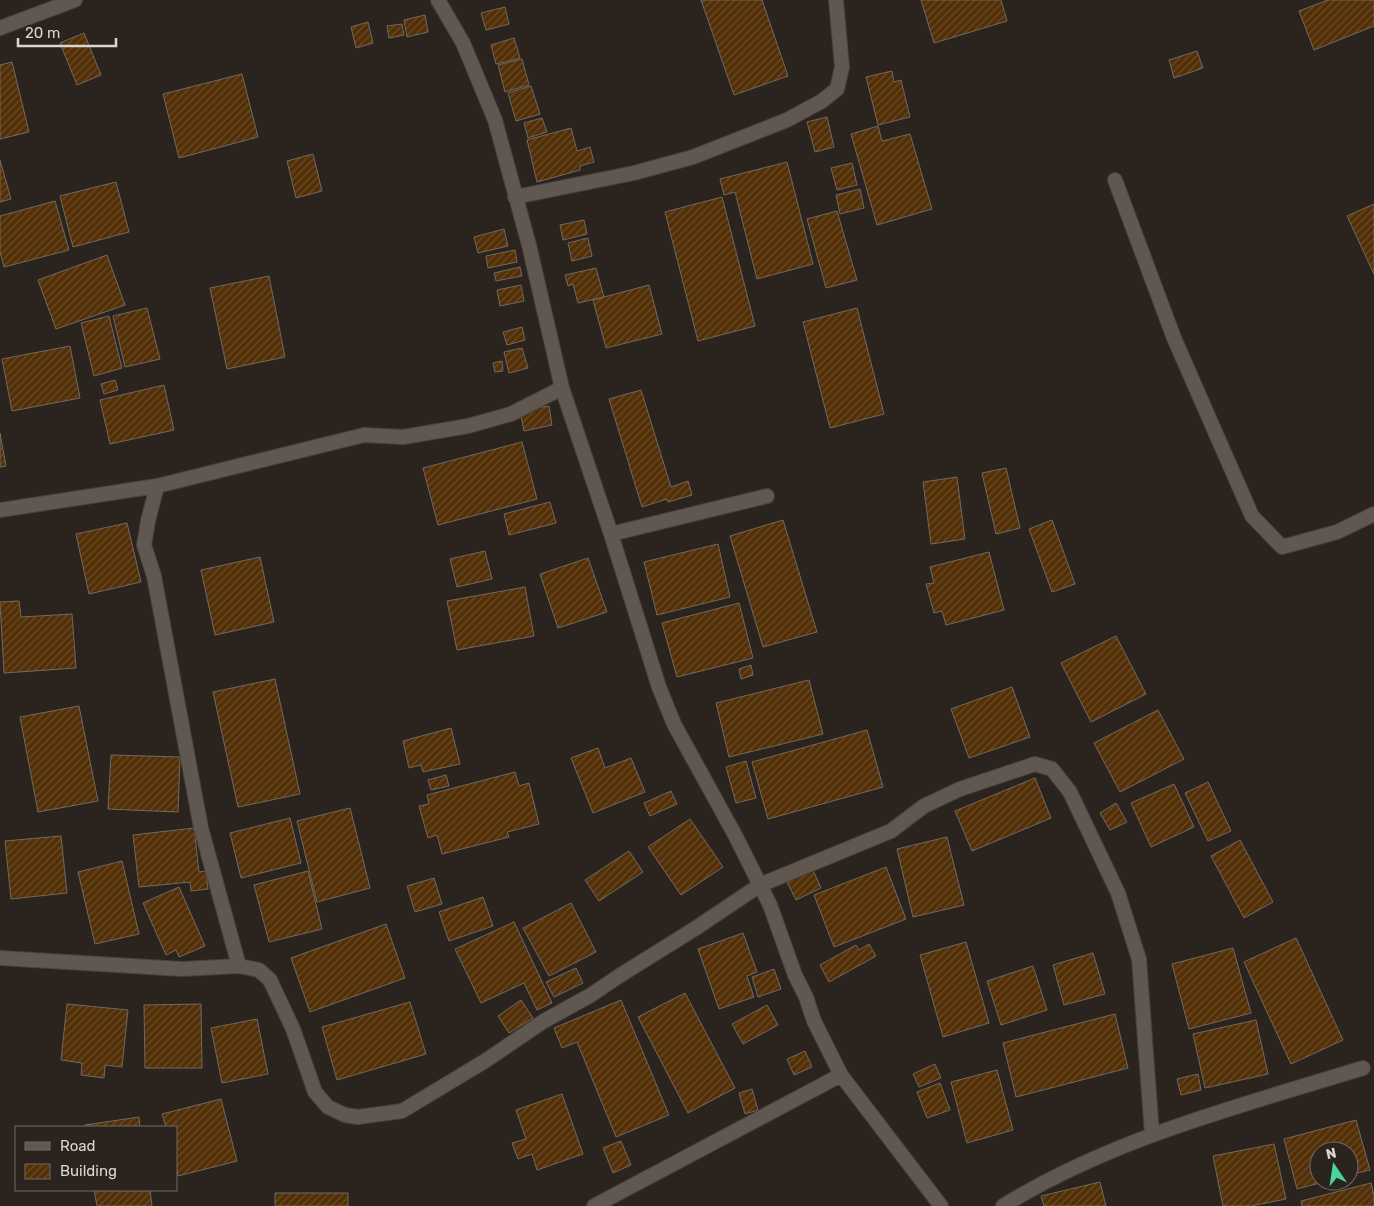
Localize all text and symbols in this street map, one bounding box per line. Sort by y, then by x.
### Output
scale bar [18,15,115,47]
text: 20 m [25,24,60,42]
legend [15,1126,178,1191]
text: Road [60,1137,96,1155]
north arrow [1309,1141,1359,1191]
text: N [1324,1144,1338,1163]
text: Building [60,1162,117,1180]

